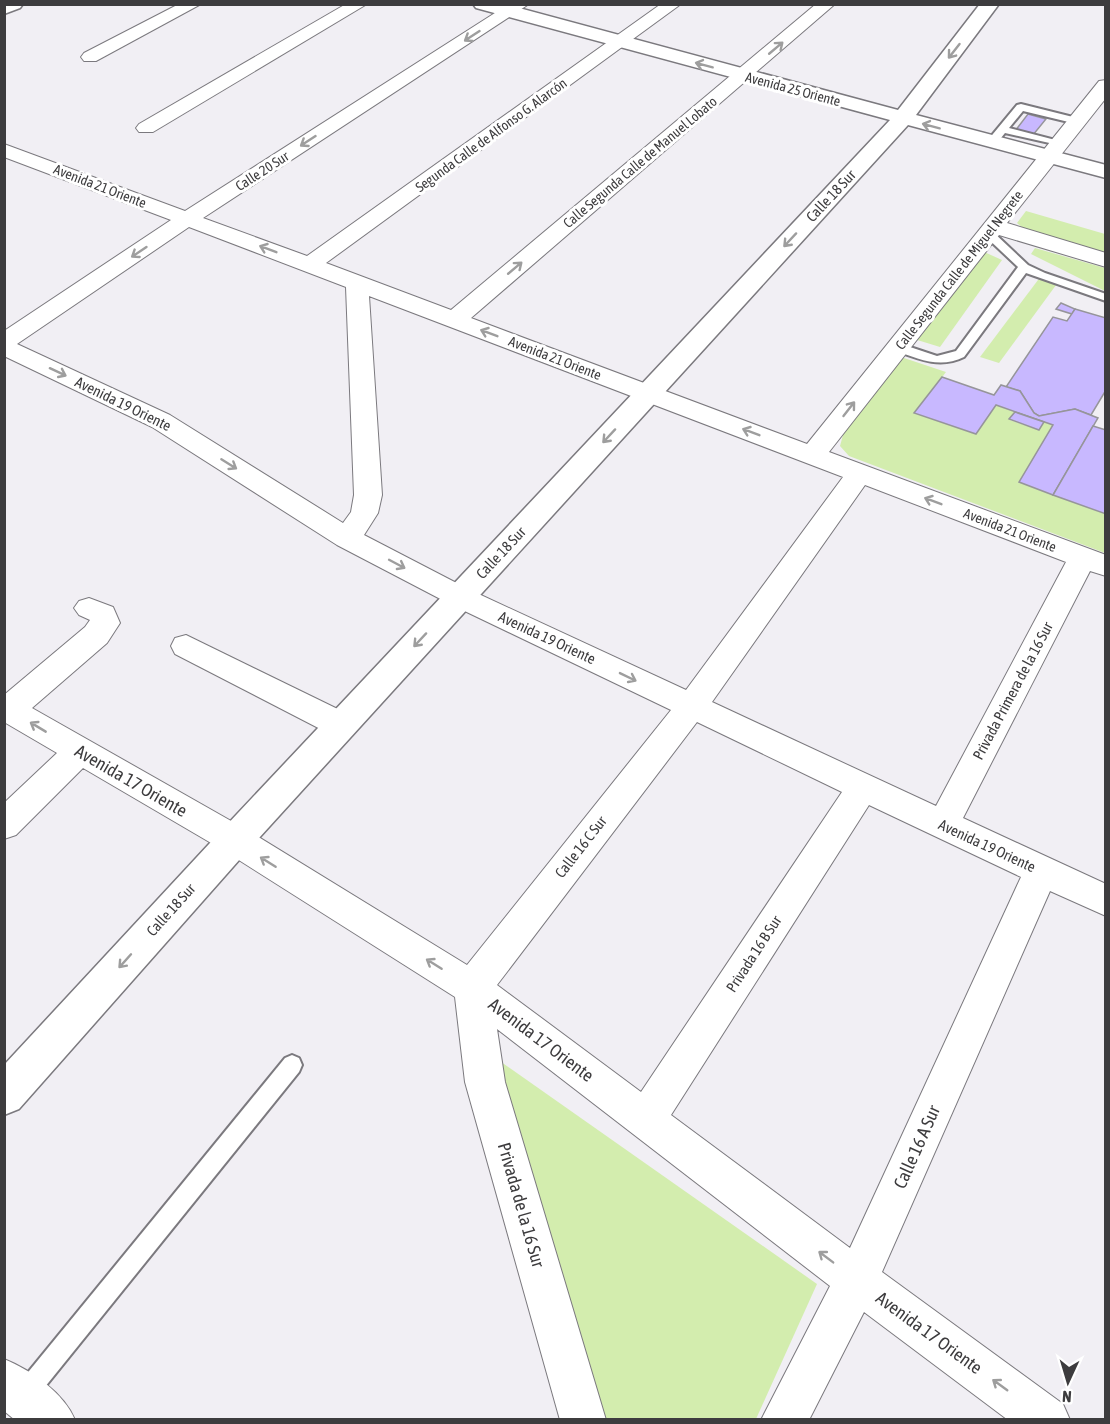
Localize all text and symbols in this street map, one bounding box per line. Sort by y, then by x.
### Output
one-way arrow [464,30,481,42]
one-way arrow [768,41,784,54]
one-way arrow [948,42,961,58]
one-way arrow [695,58,714,70]
street label: Avenida 25 Oriente [744,69,842,109]
street label: Segunda Calle de Alfonso G. Alarcón [412,75,570,195]
street label: Calle Segunda Calle de Manuel Lobato [560,93,720,231]
one-way arrow [922,119,941,131]
one-way arrow [300,136,317,148]
street label: Calle 20 Sur [232,147,292,194]
street label: Avenida 21 Oriente [51,161,149,211]
street label: Calle 18 Sur [802,166,859,225]
street label: Calle Segunda Calle de Miguel Negrete [892,187,1026,353]
one-way arrow [783,233,797,248]
one-way arrow [259,243,278,254]
one-way arrow [130,245,147,258]
one-way arrow [507,262,523,275]
one-way arrow [481,327,499,338]
street label: Avenida 21 Oriente [506,333,604,383]
one-way arrow [48,367,66,378]
street label: Avenida 19 Oriente [72,373,174,434]
one-way arrow [842,401,855,417]
one-way arrow [742,425,760,436]
one-way arrow [602,428,616,443]
one-way arrow [220,458,237,470]
one-way arrow [924,494,943,505]
street label: Avenida 21 Oriente [961,505,1059,555]
street label: Calle 18 Sur [472,523,529,582]
one-way arrow [387,558,405,570]
street label: Avenida 19 Oriente [496,608,599,667]
street label: Privada Primera de la 16 Sur [969,619,1056,763]
one-way arrow [413,632,428,647]
one-way arrow [619,671,637,683]
one-way arrow [30,721,47,733]
street label: Avenida 17 Oriente [71,740,191,821]
street label: Calle 16 C Sur [551,812,610,881]
street label: Avenida 19 Oriente [936,816,1039,875]
one-way arrow [260,856,277,868]
street label: Calle 18 Sur [143,880,199,939]
street label: Privada 16 B Sur [723,912,785,995]
one-way arrow [118,953,132,968]
one-way arrow [426,958,443,970]
street label: Avenida 17 Oriente [485,993,598,1086]
street label: Calle 16 A Sur [889,1101,944,1192]
street label: Privada de la 16 Sur [494,1140,550,1270]
one-way arrow [818,1250,834,1263]
street label: Avenida 17 Oriente [872,1287,986,1378]
north arrow [1038,1352,1098,1412]
one-way arrow [992,1379,1008,1391]
text: N [1062,1388,1072,1406]

